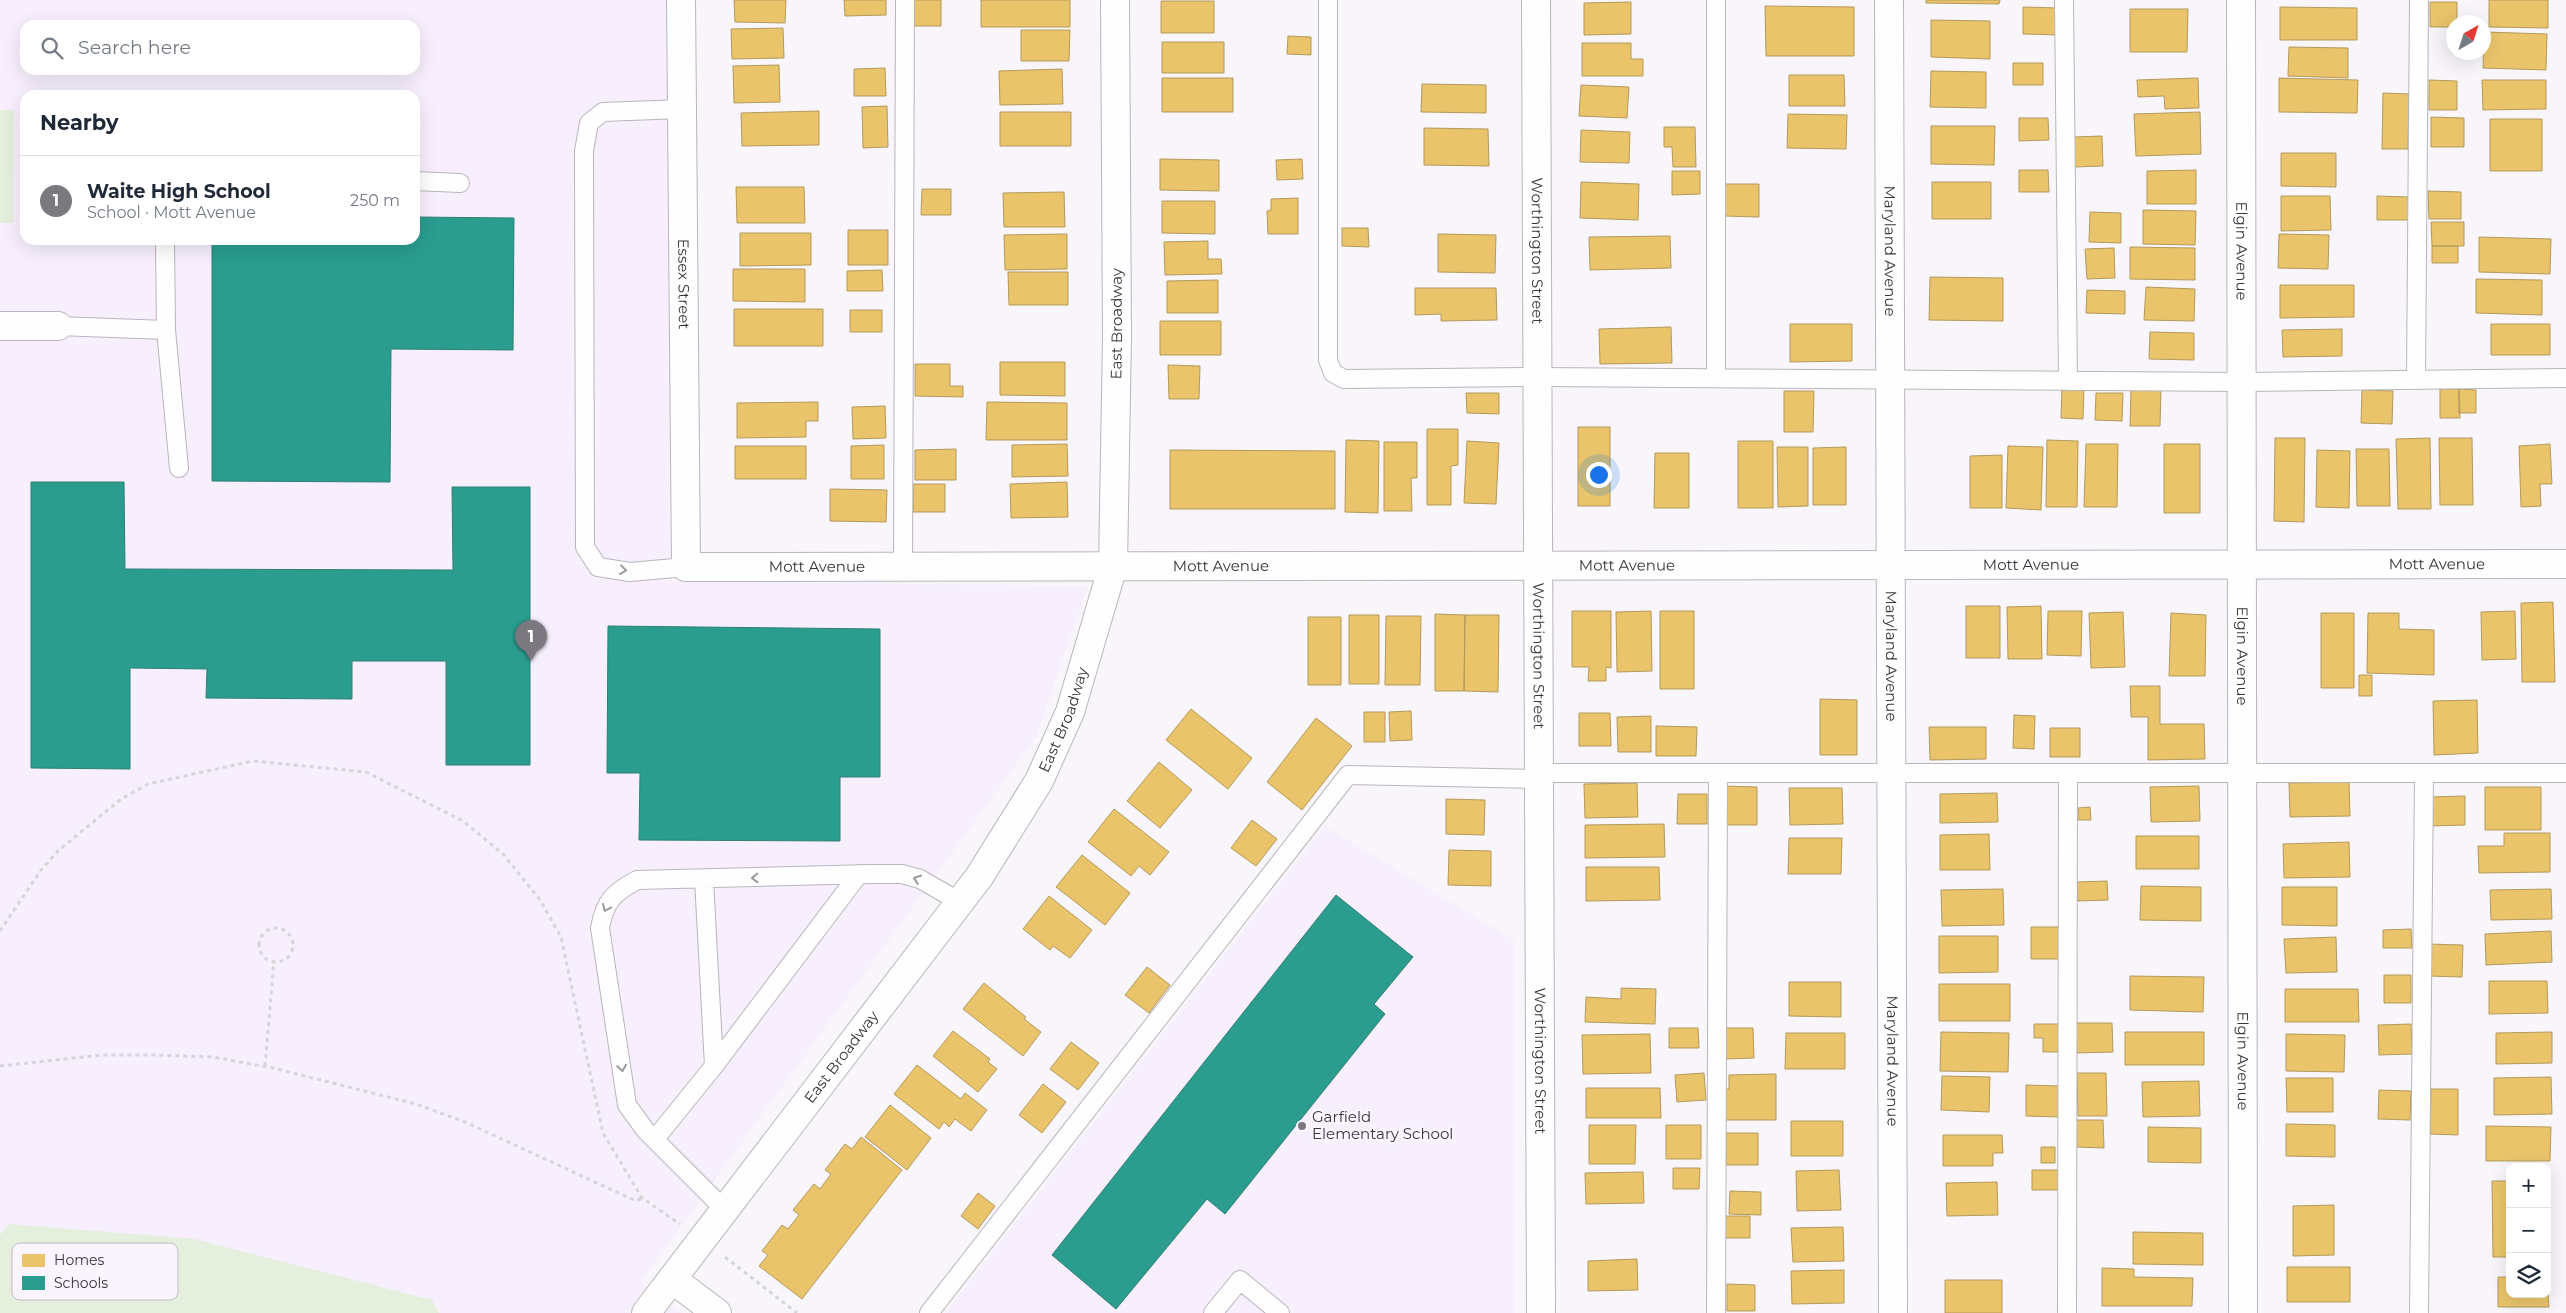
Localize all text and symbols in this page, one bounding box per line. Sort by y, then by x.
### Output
north arrow [2446,15,2491,60]
search box [20,20,420,75]
icon: search [38,34,66,62]
text: Search here [78,36,191,59]
text: Nearby [40,110,119,135]
street label: Worthington Street [1528,178,1547,324]
text: Waite High School [87,180,271,203]
street label: Maryland Avenue [1881,185,1900,317]
text: 1 [53,191,59,210]
text: 250 m [350,191,400,210]
street label: Elgin Avenue [2232,201,2251,301]
text: School · Mott Avenue [87,203,256,222]
street label: Essex Street [674,239,694,329]
street label: East Broadway [1106,267,1126,379]
your location [1586,462,1612,488]
street label: Mott Avenue [2389,554,2485,573]
street label: Mott Avenue [1579,555,1675,575]
street label: Mott Avenue [1983,555,2079,574]
street label: Mott Avenue [1173,556,1269,575]
street label: Mott Avenue [769,557,865,576]
one-way arrow [620,564,628,575]
street label: Worthington Street [1529,583,1549,729]
street label: Maryland Avenue [1882,590,1901,722]
street label: Elgin Avenue [2233,606,2252,706]
pin: 1 [515,620,547,661]
street label: East Broadway [1034,664,1092,775]
one-way arrow [751,873,759,883]
one-way arrow [913,874,922,885]
one-way arrow [602,903,612,912]
street label: Worthington Street [1531,988,1550,1134]
street label: Maryland Avenue [1883,995,1902,1127]
street label: East Broadway [800,1006,883,1107]
street label: Elgin Avenue [2234,1011,2253,1111]
one-way arrow [616,1063,626,1072]
place label: Garfield Elementary School [1312,1107,1453,1143]
marker: Garfield Elementary School [1296,1120,1308,1132]
map controls [2506,1163,2551,1298]
button: + [2506,1163,2551,1208]
button: − [2506,1208,2551,1253]
legend [12,1243,178,1300]
text: Homes [54,1251,104,1269]
button: layers [2506,1253,2551,1298]
text: Schools [54,1274,108,1292]

